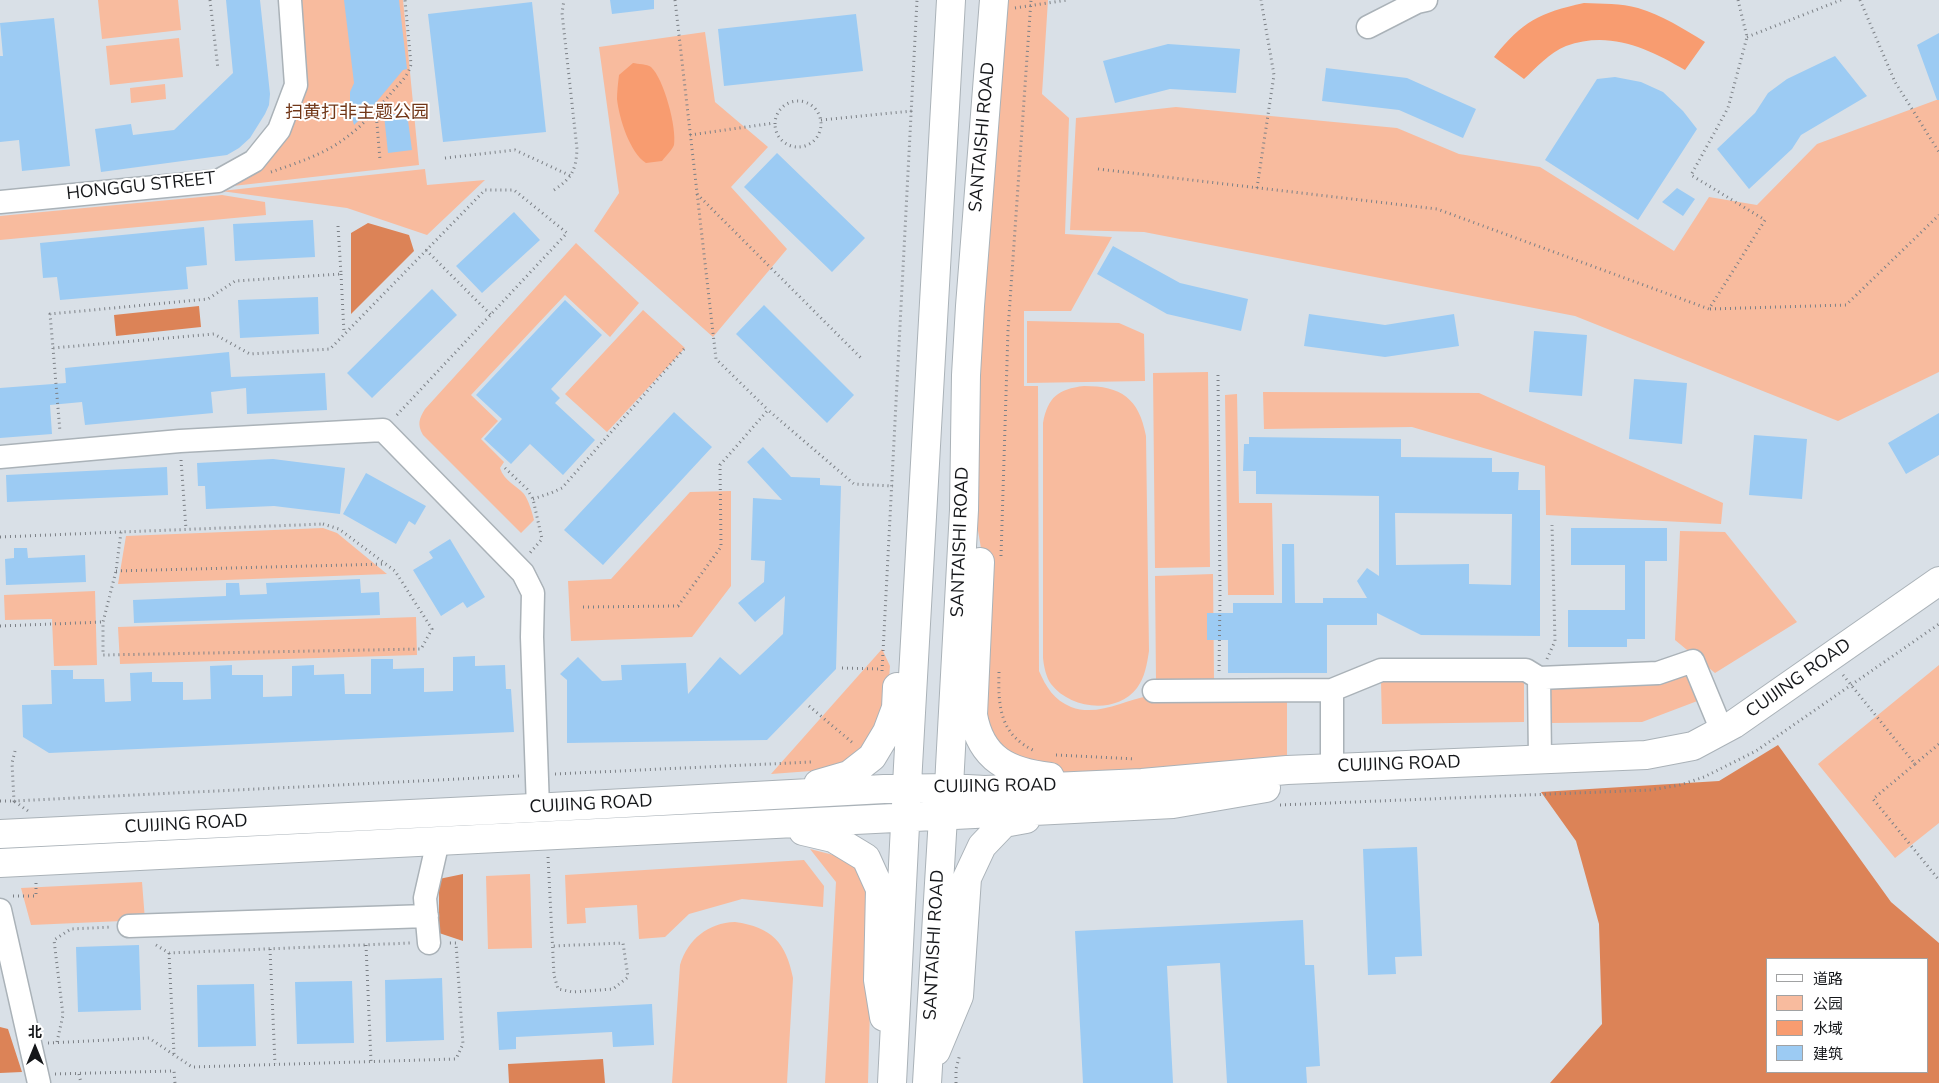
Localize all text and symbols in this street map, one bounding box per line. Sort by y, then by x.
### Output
street label: SANTAISHI ROAD [966,61,1000,213]
park label: 扫黄打非主题公园 [285,103,429,125]
street label: HONGGU STREET [65,168,217,206]
street label: SANTAISHI ROAD [948,466,974,618]
street label: CUIJING ROAD [1742,635,1856,723]
street label: CUIJING ROAD [1337,752,1461,778]
street label: CUIJING ROAD [933,775,1057,799]
street label: CUIJING ROAD [529,791,653,819]
street label: CUIJING ROAD [124,811,248,839]
street label: SANTAISHI ROAD [920,869,950,1021]
legend [1766,958,1929,1073]
text: 道路 [1813,969,1843,989]
text: 公园 [1813,994,1843,1014]
text: 水域 [1813,1019,1843,1039]
north arrow [10,1023,60,1073]
text: 北 [28,1023,42,1042]
text: 建筑 [1813,1044,1843,1064]

